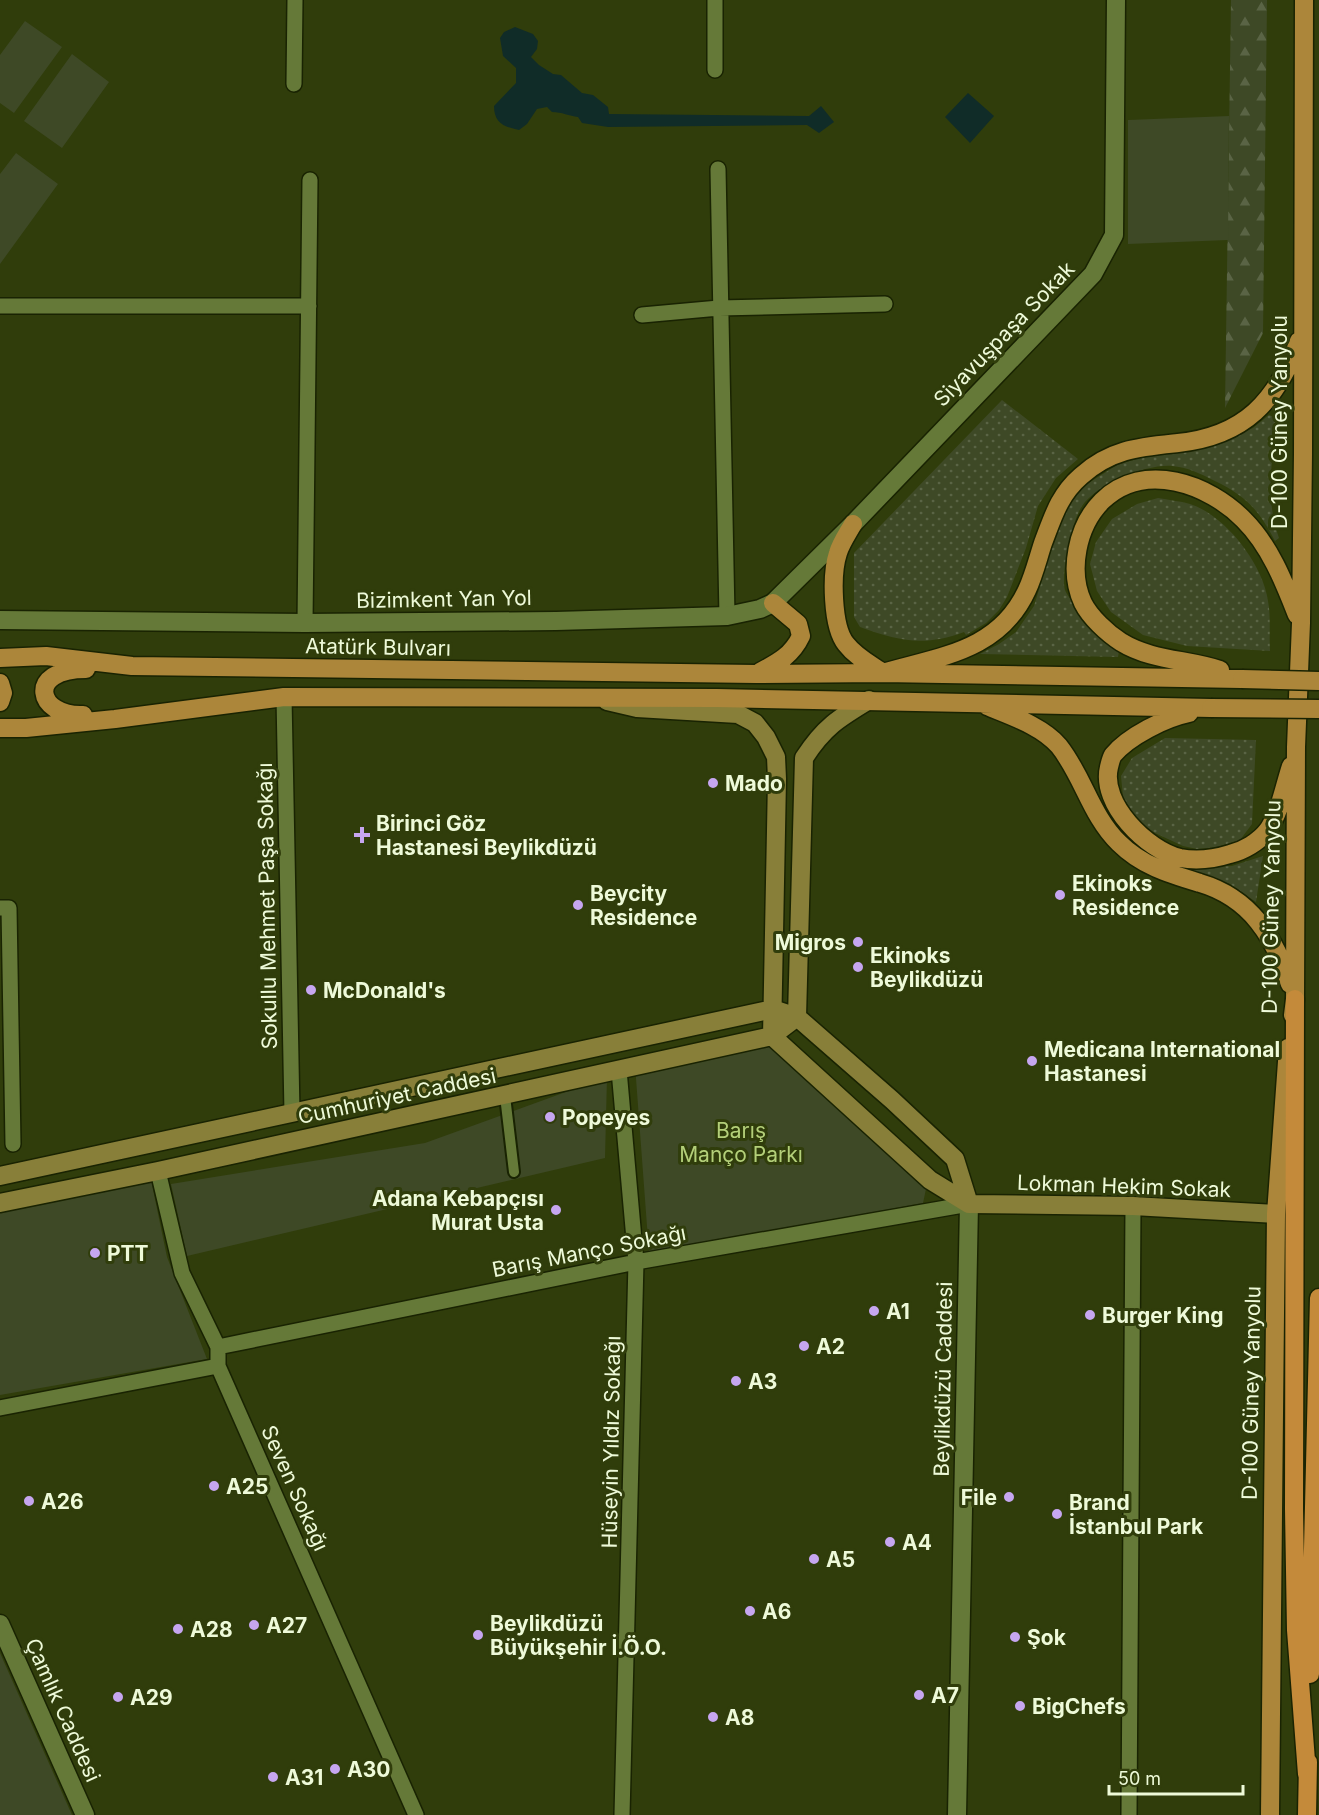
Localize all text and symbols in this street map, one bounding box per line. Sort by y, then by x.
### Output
street label: Siyavuşpaşa Sokak [928,256,1080,412]
street label: D-100 Güney Yanyolu [1267,315,1292,529]
street label: Bizimkent Yan Yol [356,585,532,613]
street label: Atatürk Bulvarı [305,633,451,661]
street label: Sokullu Mehmet Paşa Sokağı [252,762,282,1050]
place label: Mado [725,771,783,796]
marker: Mado [706,776,720,790]
street label: D-100 Güney Yanyolu [1257,800,1285,1014]
place label: Birinci Göz Hastanesi Beylikdüzü [376,811,597,860]
marker: Birinci Göz Hastanesi Beylikdüzü [353,826,371,844]
place label: Ekinoks Residence [1072,871,1179,920]
place label: Beycity Residence [590,881,697,930]
marker: Ekinoks Residence [1053,888,1067,902]
marker: Beycity Residence [571,898,585,912]
place label: Migros [775,930,846,955]
marker: Migros [851,935,865,949]
place label: Ekinoks Beylikdüzü [870,943,983,992]
marker: Ekinoks Beylikdüzü [851,960,865,974]
place label: McDonald's [323,978,446,1003]
marker: McDonald's [304,983,318,997]
place label: Medicana International Hastanesi [1044,1037,1280,1086]
marker: Medicana International Hastanesi [1025,1054,1039,1068]
street label: Cumhuriyet Caddesi [296,1063,498,1129]
place label: Popeyes [562,1105,650,1130]
marker: Popeyes [543,1110,557,1124]
park label: Barış Manço Parkı [679,1118,803,1167]
street label: Lokman Hekim Sokak [1017,1170,1232,1202]
place label: Adana Kebapçısı Murat Usta [372,1186,544,1235]
marker: Adana Kebapçısı Murat Usta [549,1203,563,1217]
street label: Barış Manço Sokağı [490,1220,688,1282]
place label: PTT [107,1241,149,1266]
marker: PTT [88,1246,102,1260]
street label: Beylikdüzü Caddesi [929,1281,957,1477]
street label: D-100 Güney Yanyolu [1237,1286,1265,1500]
place label: A1 [886,1299,910,1324]
place label: Burger King [1102,1303,1224,1328]
marker: A1 [867,1304,881,1318]
marker: Burger King [1083,1308,1097,1322]
place label: A2 [816,1334,845,1359]
street label: Hüseyin Yıldız Sokağı [597,1335,625,1549]
marker: A2 [797,1339,811,1353]
place label: A3 [748,1369,777,1394]
marker: A3 [729,1374,743,1388]
street label: Seven Sokağı [256,1421,334,1555]
place label: A25 [226,1474,268,1499]
marker: A25 [207,1479,221,1493]
place label: File [961,1485,997,1510]
place label: A26 [41,1489,84,1514]
marker: File [1002,1490,1016,1504]
place label: Brand İstanbul Park [1069,1490,1204,1539]
marker: A26 [22,1494,36,1508]
marker: Brand İstanbul Park [1050,1507,1064,1521]
place label: A4 [902,1530,932,1555]
marker: A4 [883,1535,897,1549]
place label: A5 [826,1547,855,1572]
marker: A5 [807,1552,821,1566]
place label: A6 [762,1599,791,1624]
marker: A6 [743,1604,757,1618]
place label: Beylikdüzü Büyükşehir İ.Ö.O. [490,1611,667,1660]
place label: A27 [266,1613,307,1638]
place label: A28 [190,1617,233,1642]
marker: A27 [247,1618,261,1632]
marker: A28 [171,1622,185,1636]
place label: Şok [1027,1625,1067,1650]
marker: Beylikdüzü Büyükşehir İ.Ö.O. [471,1628,485,1642]
marker: Şok [1008,1630,1022,1644]
street label: Çamlık Caddesi [20,1634,106,1786]
place label: A7 [931,1683,959,1708]
place label: A29 [130,1685,173,1710]
marker: A7 [912,1688,926,1702]
marker: A29 [111,1690,125,1704]
place label: BigChefs [1032,1694,1126,1719]
marker: BigChefs [1013,1699,1027,1713]
place label: A8 [725,1705,754,1730]
marker: A8 [706,1710,720,1724]
place label: A30 [347,1757,390,1782]
scale bar [1109,1758,1242,1796]
marker: A30 [328,1762,342,1776]
place label: A31 [285,1765,323,1790]
text: 50 m [1118,1768,1161,1789]
marker: A31 [266,1770,280,1784]

